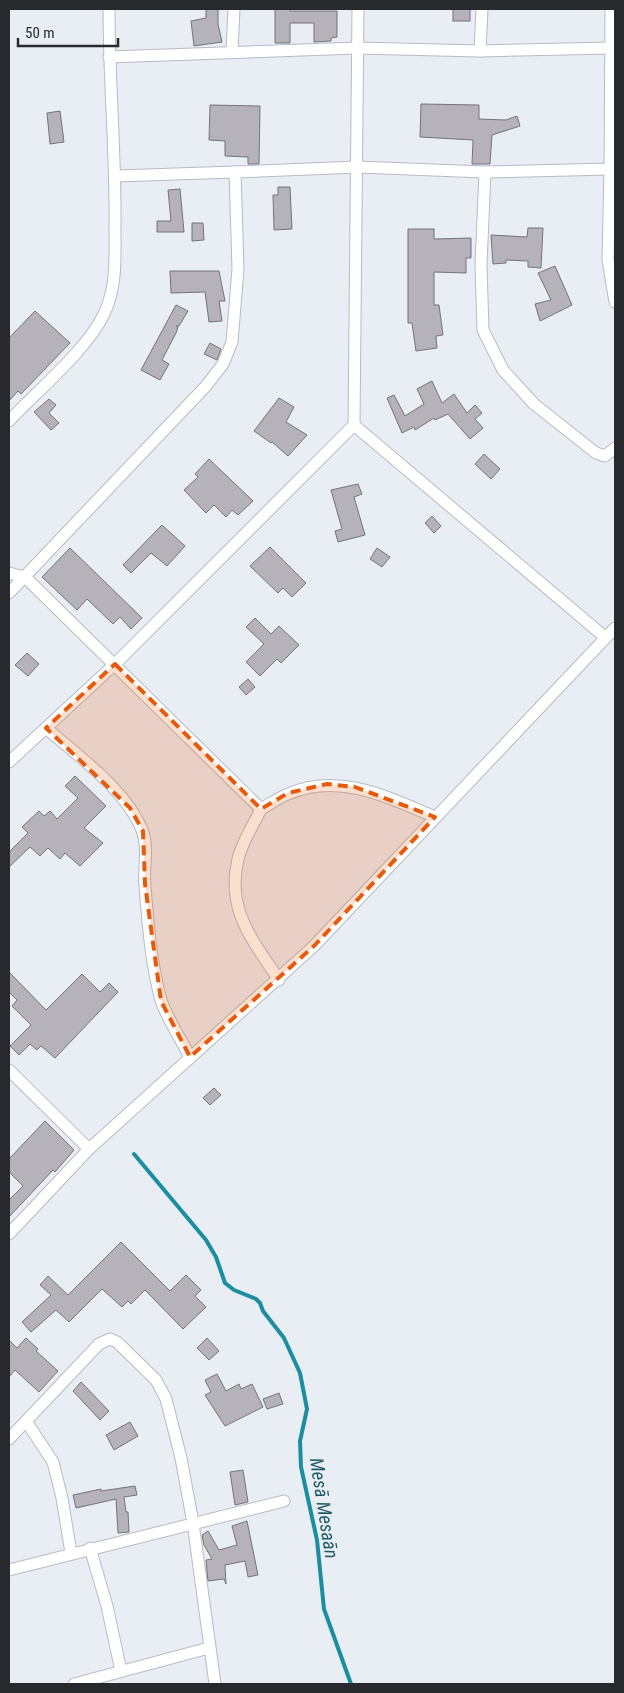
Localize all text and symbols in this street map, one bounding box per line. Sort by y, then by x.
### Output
scale bar [18,15,118,47]
text: 50 m [25,24,55,42]
water label: Mesā Mesaān [305,1456,343,1560]

